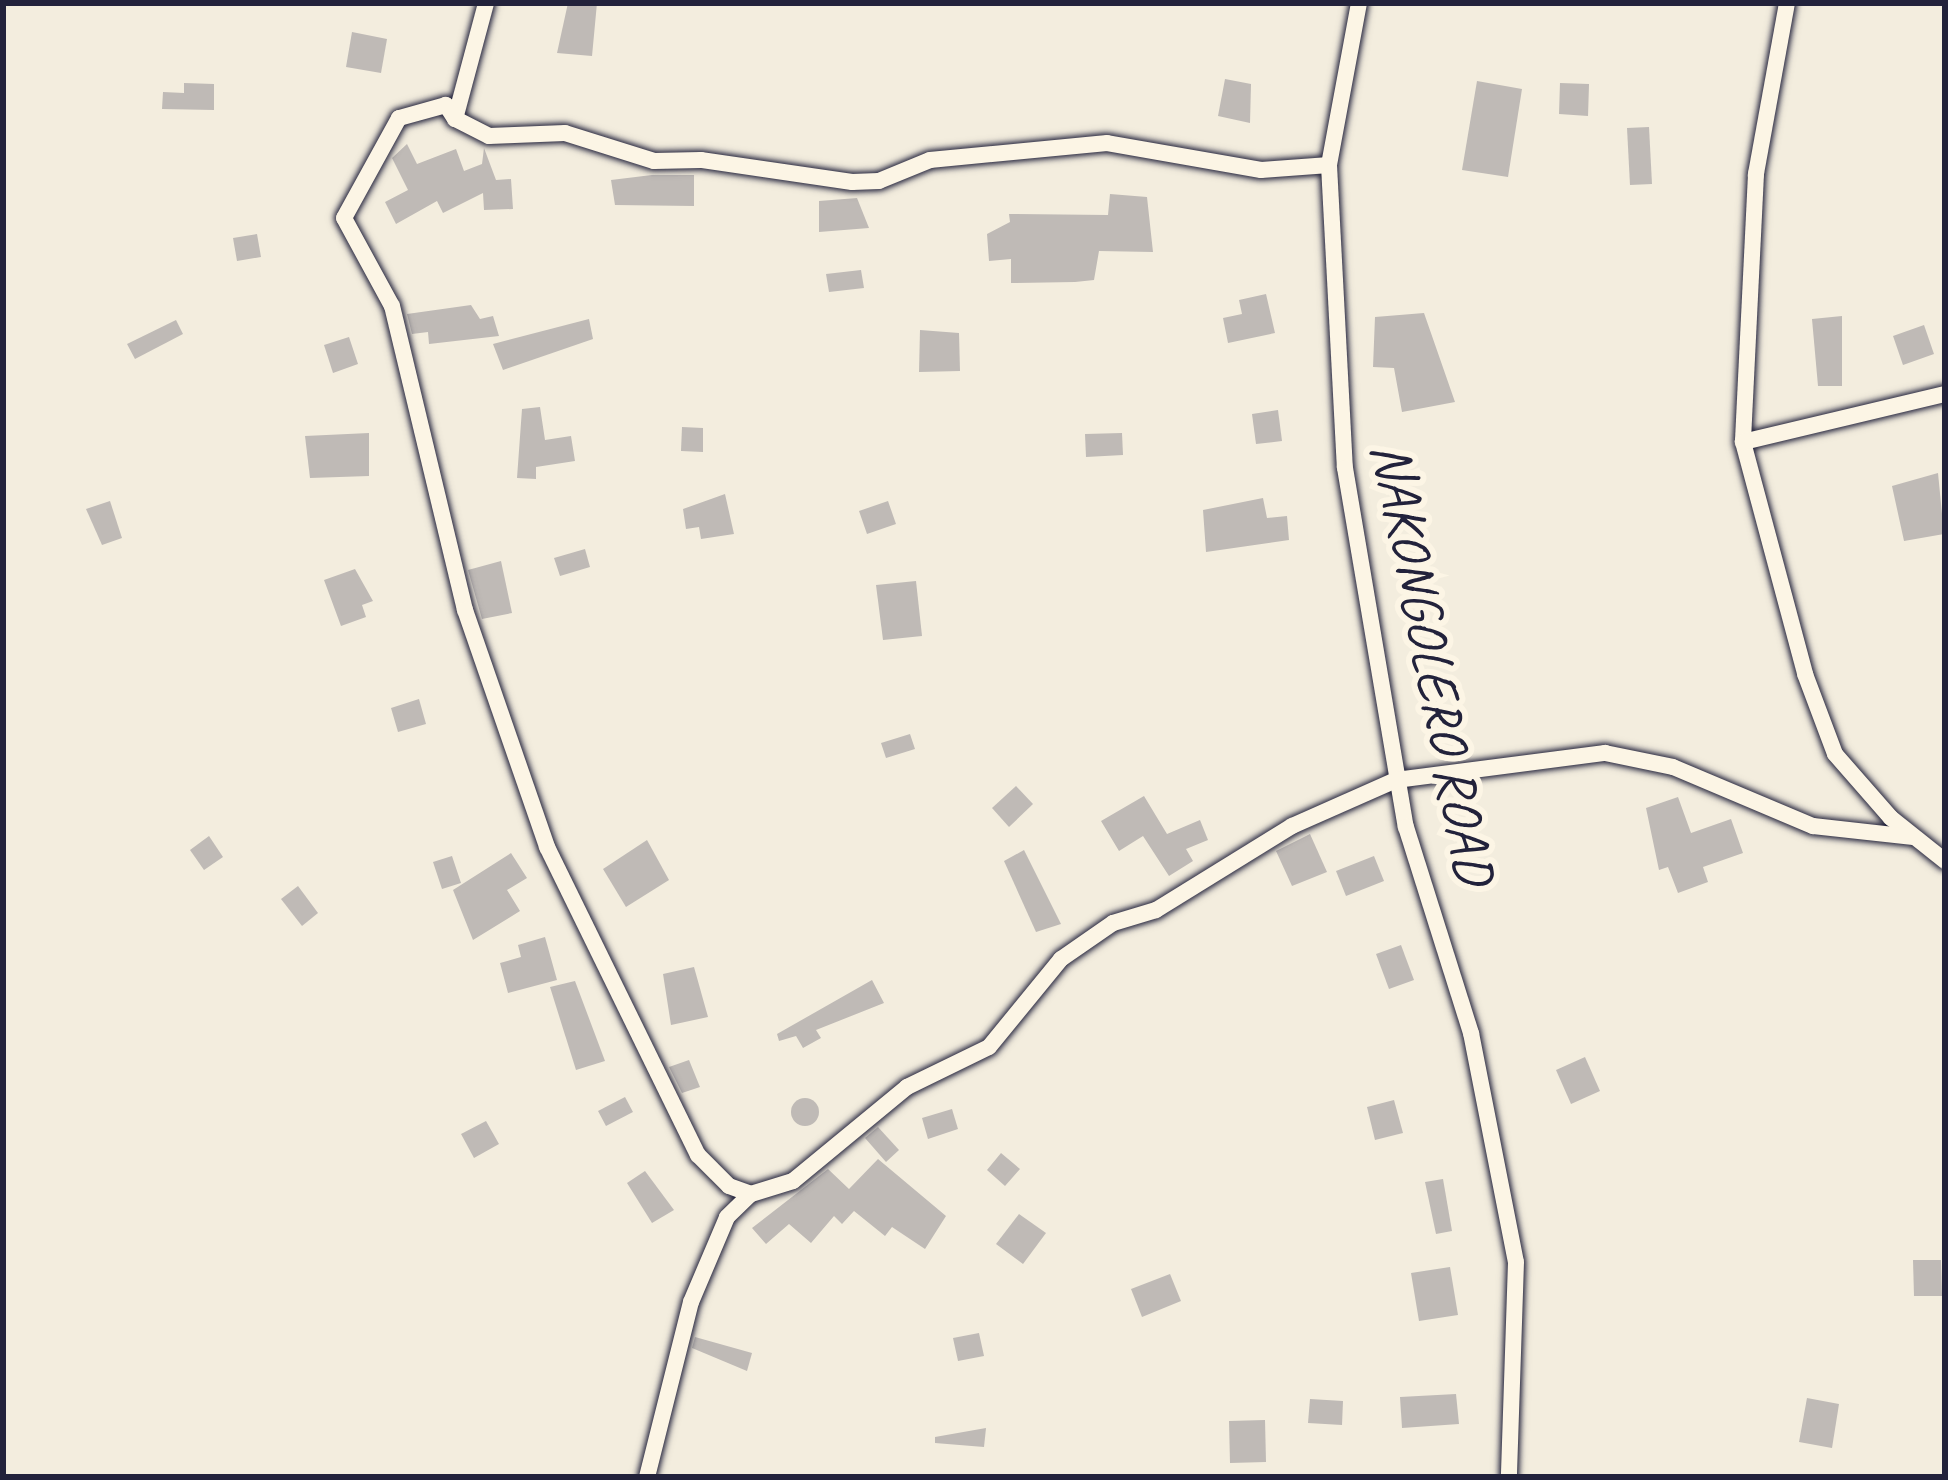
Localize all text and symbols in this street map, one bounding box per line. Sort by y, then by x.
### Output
street label: NAKONGOLERO ROAD [1357,436,1509,890]

